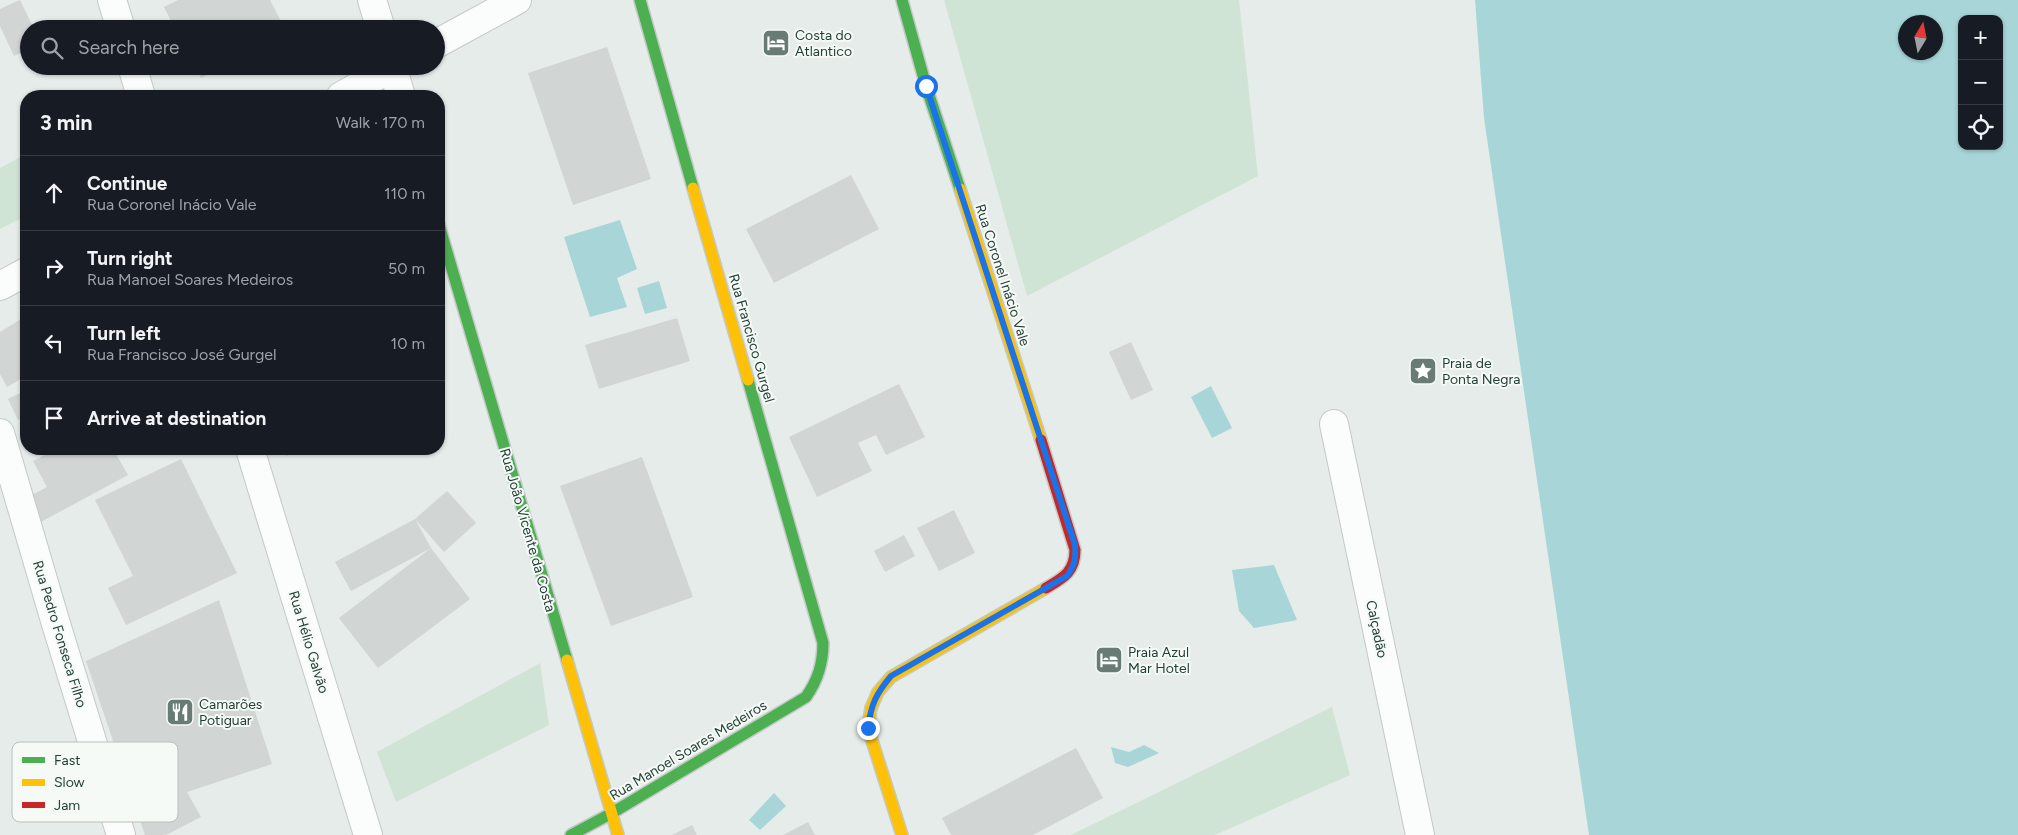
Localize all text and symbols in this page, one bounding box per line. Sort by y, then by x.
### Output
north arrow [1898,15,1943,60]
map controls [1958,15,2003,150]
button: + [1958,15,2003,60]
search box [20,20,445,75]
place label: Costa do Atlantico [795,27,852,60]
hotel icon: Costa do Atlantico [761,28,791,58]
icon: search [38,34,66,62]
text: Search here [78,36,180,59]
button: − [1958,60,2003,105]
route start [915,75,938,98]
button: locate [1958,105,2003,150]
text: 3 min [40,110,92,135]
text: Walk · 170 m [336,113,425,132]
text: Continue [87,172,167,195]
icon: ahead [40,179,68,207]
text: 110 m [384,184,425,203]
text: Rua Coronel Inácio Vale [87,195,257,214]
street label: Rua Coronel Inácio Vale [972,202,1034,349]
text: Turn right [87,247,173,270]
icon: right [40,254,68,282]
text: 50 m [388,259,425,278]
text: Rua Manoel Soares Medeiros [87,270,293,289]
street label: Rua Francisco Gurgel [725,272,778,404]
text: Turn left [87,322,161,345]
icon: left [40,329,68,357]
text: 10 m [391,334,425,353]
text: Rua Francisco José Gurgel [87,345,277,364]
place label: Praia de Ponta Negra [1442,355,1520,388]
place icon: Praia de Ponta Negra [1408,356,1438,386]
icon: arrive [40,404,68,432]
text: Arrive at destination [87,407,266,430]
street label: Rua João Vicente da Costa [496,446,559,614]
street label: Rua Pedro Fonseca Filho [29,559,90,710]
street label: Rua Hélio Galvão [285,589,332,696]
street label: Calçadão [1362,599,1391,659]
place label: Praia Azul Mar Hotel [1128,644,1190,677]
hotel icon: Praia Azul Mar Hotel [1094,645,1124,675]
place label: Camarões Potiguar [199,696,262,729]
restaurant icon: Camarões Potiguar [165,697,195,727]
street label: Rua Manoel Soares Medeiros [607,697,770,804]
route end [857,717,880,740]
legend [12,742,178,822]
text: Fast [54,752,80,769]
text: Slow [54,774,85,791]
text: Jam [54,797,80,814]

